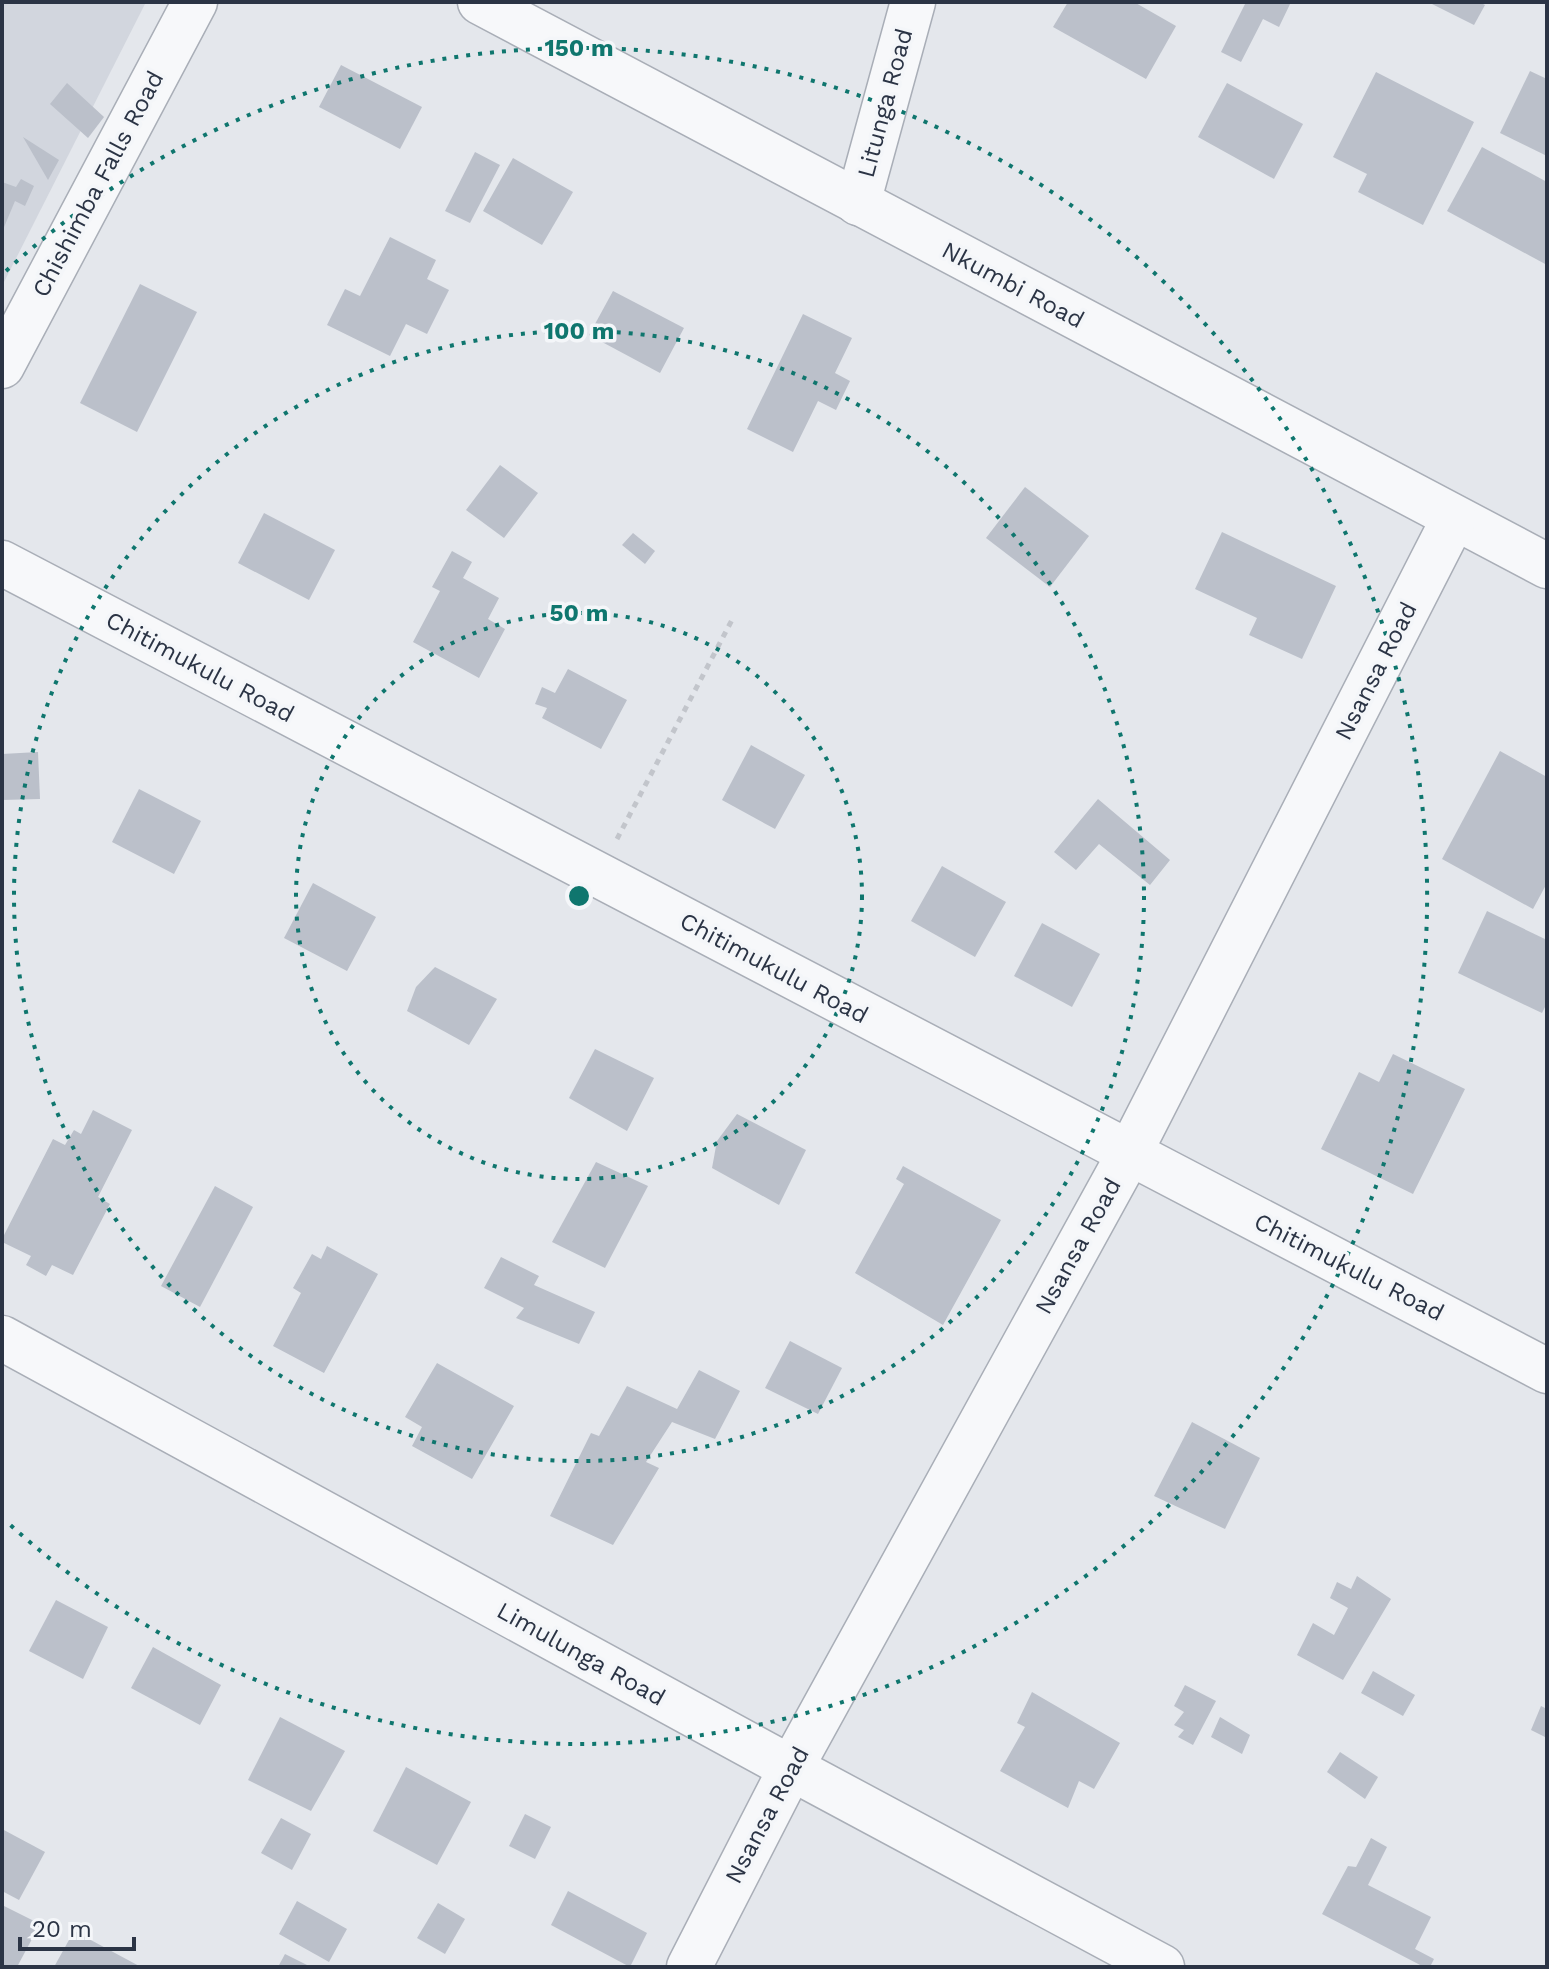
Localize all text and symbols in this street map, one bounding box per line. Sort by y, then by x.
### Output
street label: Litunga Road [852,25,918,181]
text: 150 m [544,34,614,62]
street label: Chishimba Falls Road [27,66,169,302]
street label: Nkumbi Road [937,236,1089,334]
text: 100 m [544,317,614,345]
street label: Nsansa Road [1329,597,1423,745]
text: 50 m [550,599,608,627]
street label: Chitimukulu Road [101,606,299,728]
centre of rings [565,882,593,910]
street label: Chitimukulu Road [675,907,873,1029]
street label: Nsansa Road [1029,1173,1127,1319]
street label: Chitimukulu Road [1249,1207,1449,1327]
street label: Limulunga Road [492,1596,670,1712]
street label: Nsansa Road [719,1742,815,1888]
scale bar [20,1901,134,1951]
text: 20 m [32,1915,92,1943]

